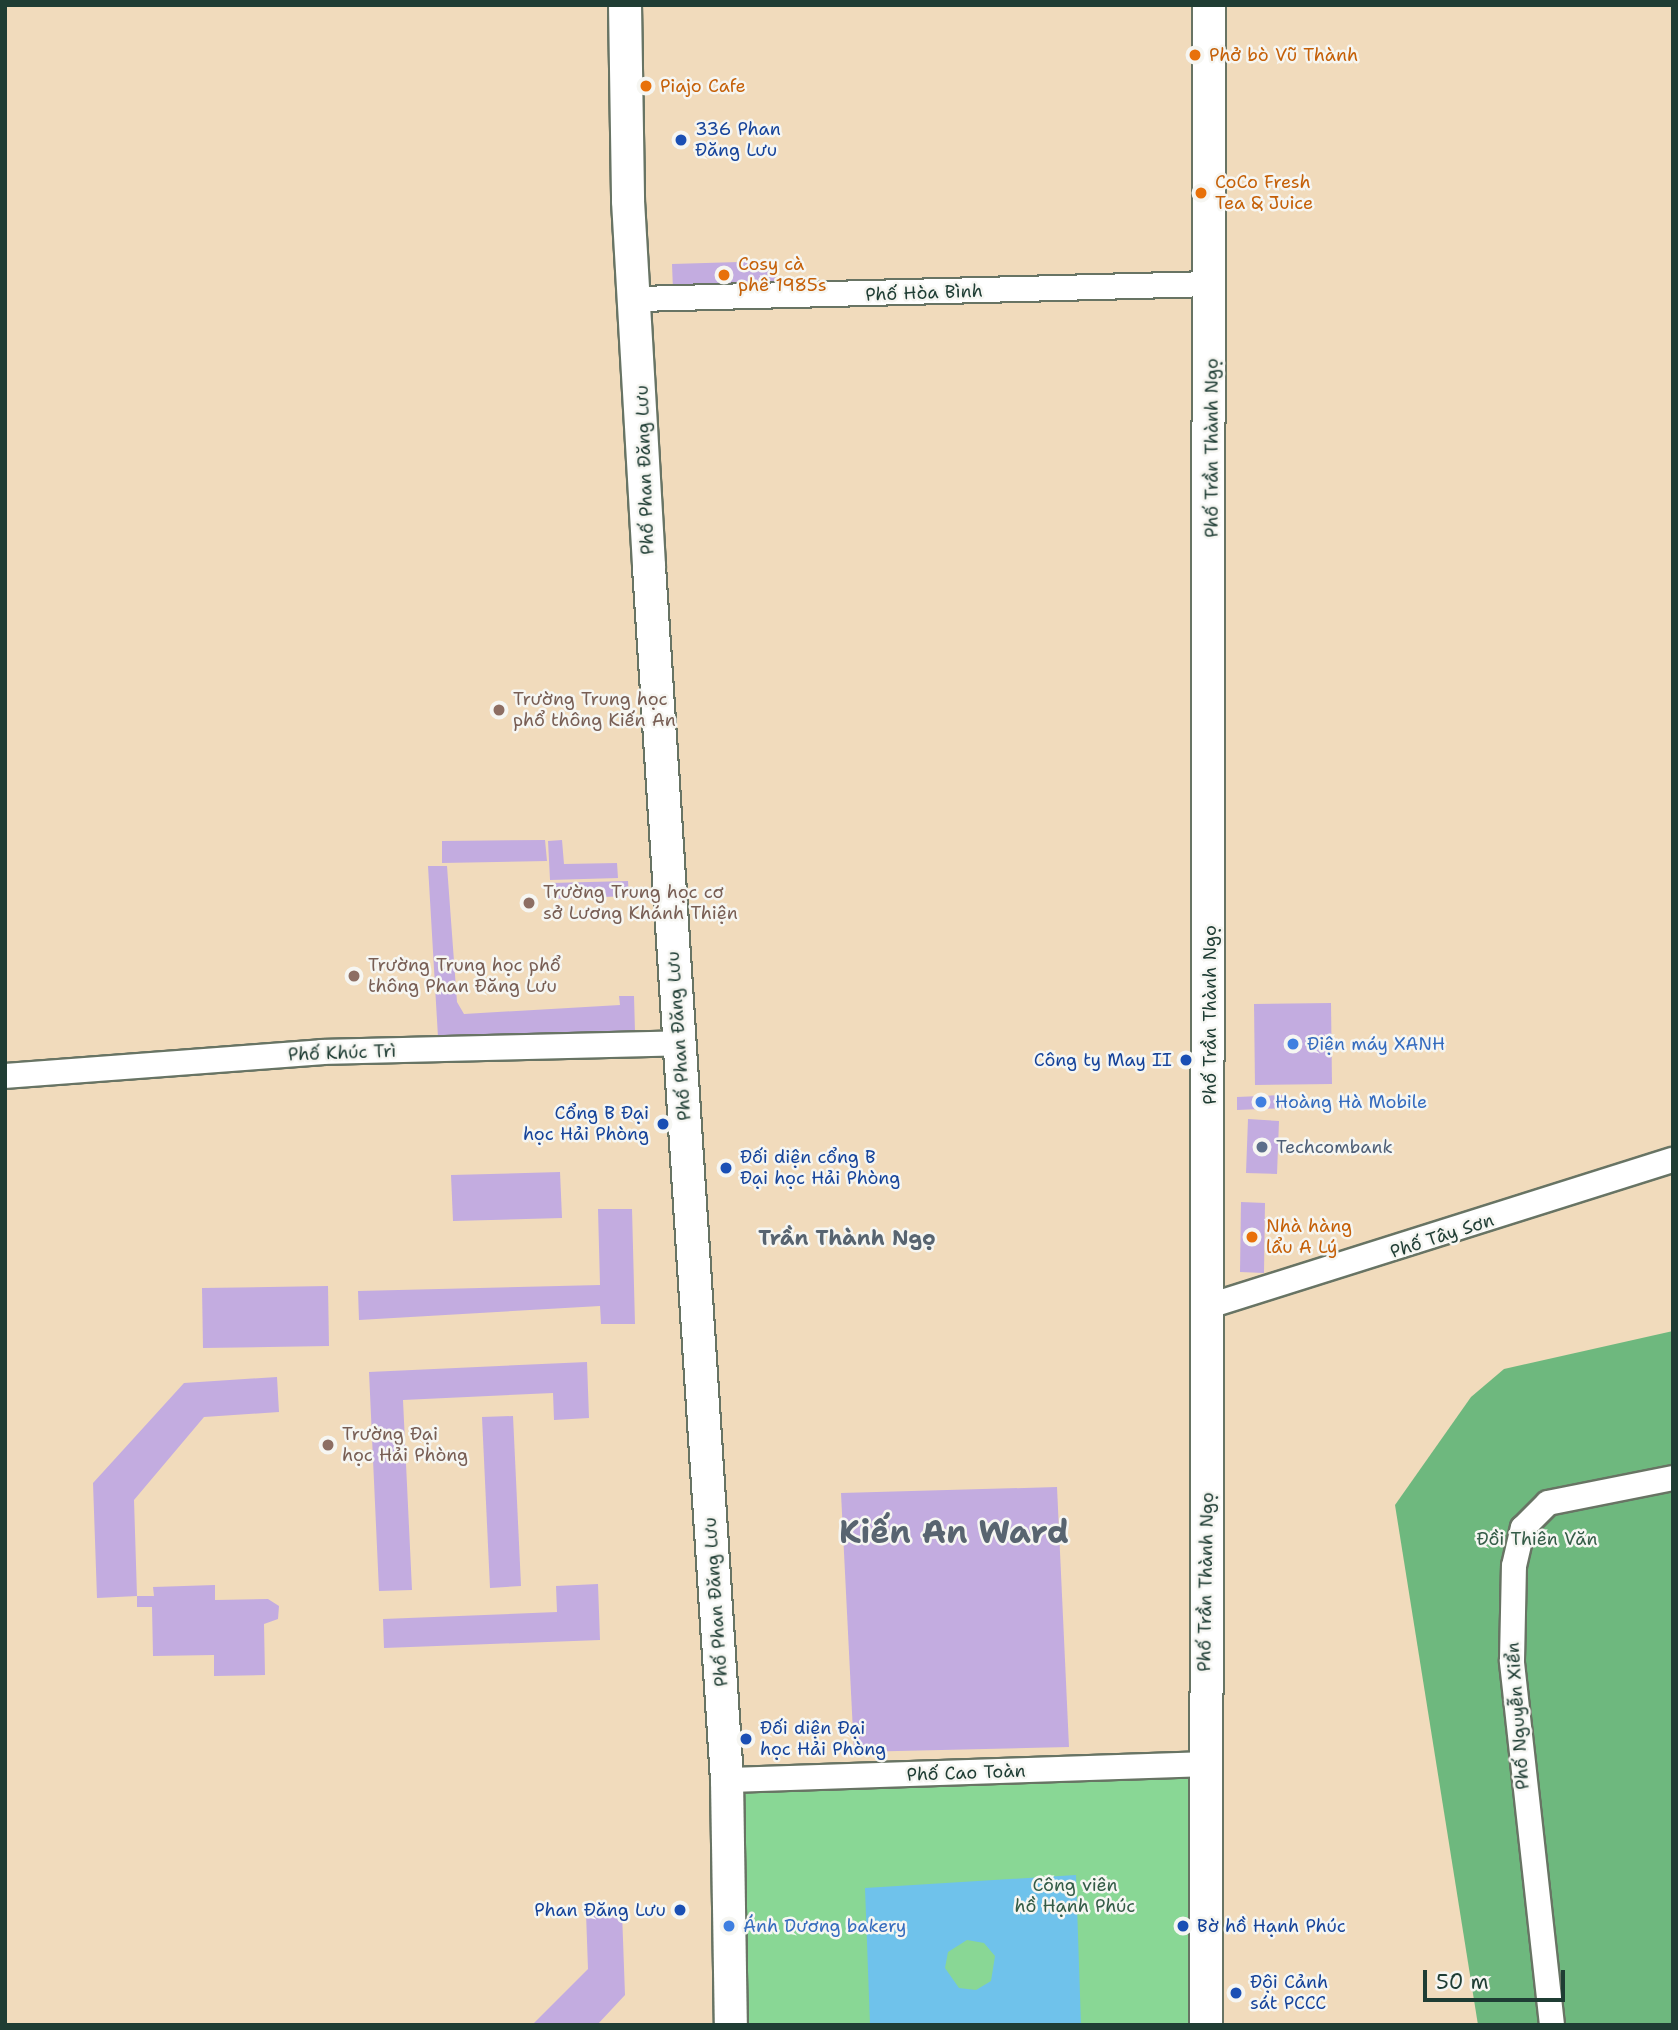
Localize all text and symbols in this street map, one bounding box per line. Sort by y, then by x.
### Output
place label: Phở bò Vũ Thành [1209,44,1358,66]
marker: Phở bò Vũ Thành [1187,47,1203,63]
place label: Piajo Cafe [660,75,746,97]
marker: Piajo Cafe [638,78,654,94]
place label: 336 Phan Đăng Lưu [695,119,781,162]
marker: 336 Phan Đăng Lưu [673,132,689,148]
place label: CoCo Fresh Tea & Juice [1215,172,1313,214]
marker: CoCo Fresh Tea & Juice [1193,185,1209,201]
place label: Cosy cà phê 1985s [738,254,827,296]
marker: Cosy cà phê 1985s [716,267,732,283]
street label: Phố Hòa Bình [865,280,983,306]
street label: Phố Trần Thành Ngọ [1201,358,1223,538]
street label: Phố Phan Đăng Lưu [631,385,659,555]
place label: Trường Trung học phổ thông Kiến An [513,689,676,732]
marker: Trường Trung học phổ thông Kiến An [491,702,507,718]
place label: Trường Trung học cơ sở Lương Khánh Thiện [543,882,738,924]
marker: Trường Trung học cơ sở Lương Khánh Thiện [521,895,537,911]
street label: Phố Trần Thành Ngọ [1199,925,1221,1105]
street label: Phố Phan Đăng Lưu [662,951,696,1121]
place label: Trường Trung học phổ thông Phan Đăng Lưu [368,955,561,998]
marker: Trường Trung học phổ thông Phan Đăng Lưu [346,968,362,984]
place label: Điện máy XANH [1307,1033,1445,1055]
marker: Điện máy XANH [1285,1036,1301,1052]
street label: Phố Khúc Trì [288,1040,396,1066]
place label: Công ty May II [1034,1049,1172,1071]
marker: Công ty May II [1178,1052,1194,1068]
place label: Hoàng Hà Mobile [1275,1091,1427,1113]
marker: Hoàng Hà Mobile [1253,1094,1269,1110]
place label: Cổng B Đại học Hải Phòng [523,1103,649,1146]
marker: Cổng B Đại học Hải Phòng [655,1116,671,1132]
place label: Techcombank [1276,1136,1393,1158]
marker: Techcombank [1254,1139,1270,1155]
place label: Đối diện cổng B Đại học Hải Phòng [740,1147,900,1190]
marker: Đối diện cổng B Đại học Hải Phòng [718,1160,734,1176]
street label: Phố Tây Sơn [1387,1209,1497,1263]
place label: Nhà hàng lẩu A Lý [1266,1216,1352,1258]
district label: Trần Thành Ngọ [758,1225,936,1251]
marker: Nhà hàng lẩu A Lý [1244,1229,1260,1245]
place label: Trường Đại học Hải Phòng [342,1424,468,1466]
marker: Trường Đại học Hải Phòng [320,1437,336,1453]
street label: Phố Trần Thành Ngọ [1194,1492,1218,1672]
district label: Kiến An Ward [839,1513,1069,1551]
street label: Phố Phan Đăng Lưu [699,1517,733,1687]
park label: Đồi Thiên Văn [1476,1528,1598,1550]
street label: Phố Nguyễn Xiển [1502,1642,1534,1790]
place label: Đối diện Đại học Hải Phòng [760,1718,886,1760]
marker: Đối diện Đại học Hải Phòng [738,1731,754,1747]
street label: Phố Cao Toàn [906,1760,1026,1786]
park label: Công viên hồ Hạnh Phúc [1015,1875,1135,1918]
place label: Phan Đăng Lưu [534,1899,666,1921]
marker: Phan Đăng Lưu [672,1902,688,1918]
place label: Ánh Dương bakery [743,1915,906,1937]
place label: Bờ hồ Hạnh Phúc [1197,1915,1346,1937]
marker: Ánh Dương bakery [721,1918,737,1934]
marker: Bờ hồ Hạnh Phúc [1175,1918,1191,1934]
scale bar [1426,1956,1568,2000]
text: 50 m [1436,1968,1489,1996]
place label: Đội Cảnh sát PCCC [1250,1972,1328,2014]
marker: Đội Cảnh sát PCCC [1228,1985,1244,2001]

